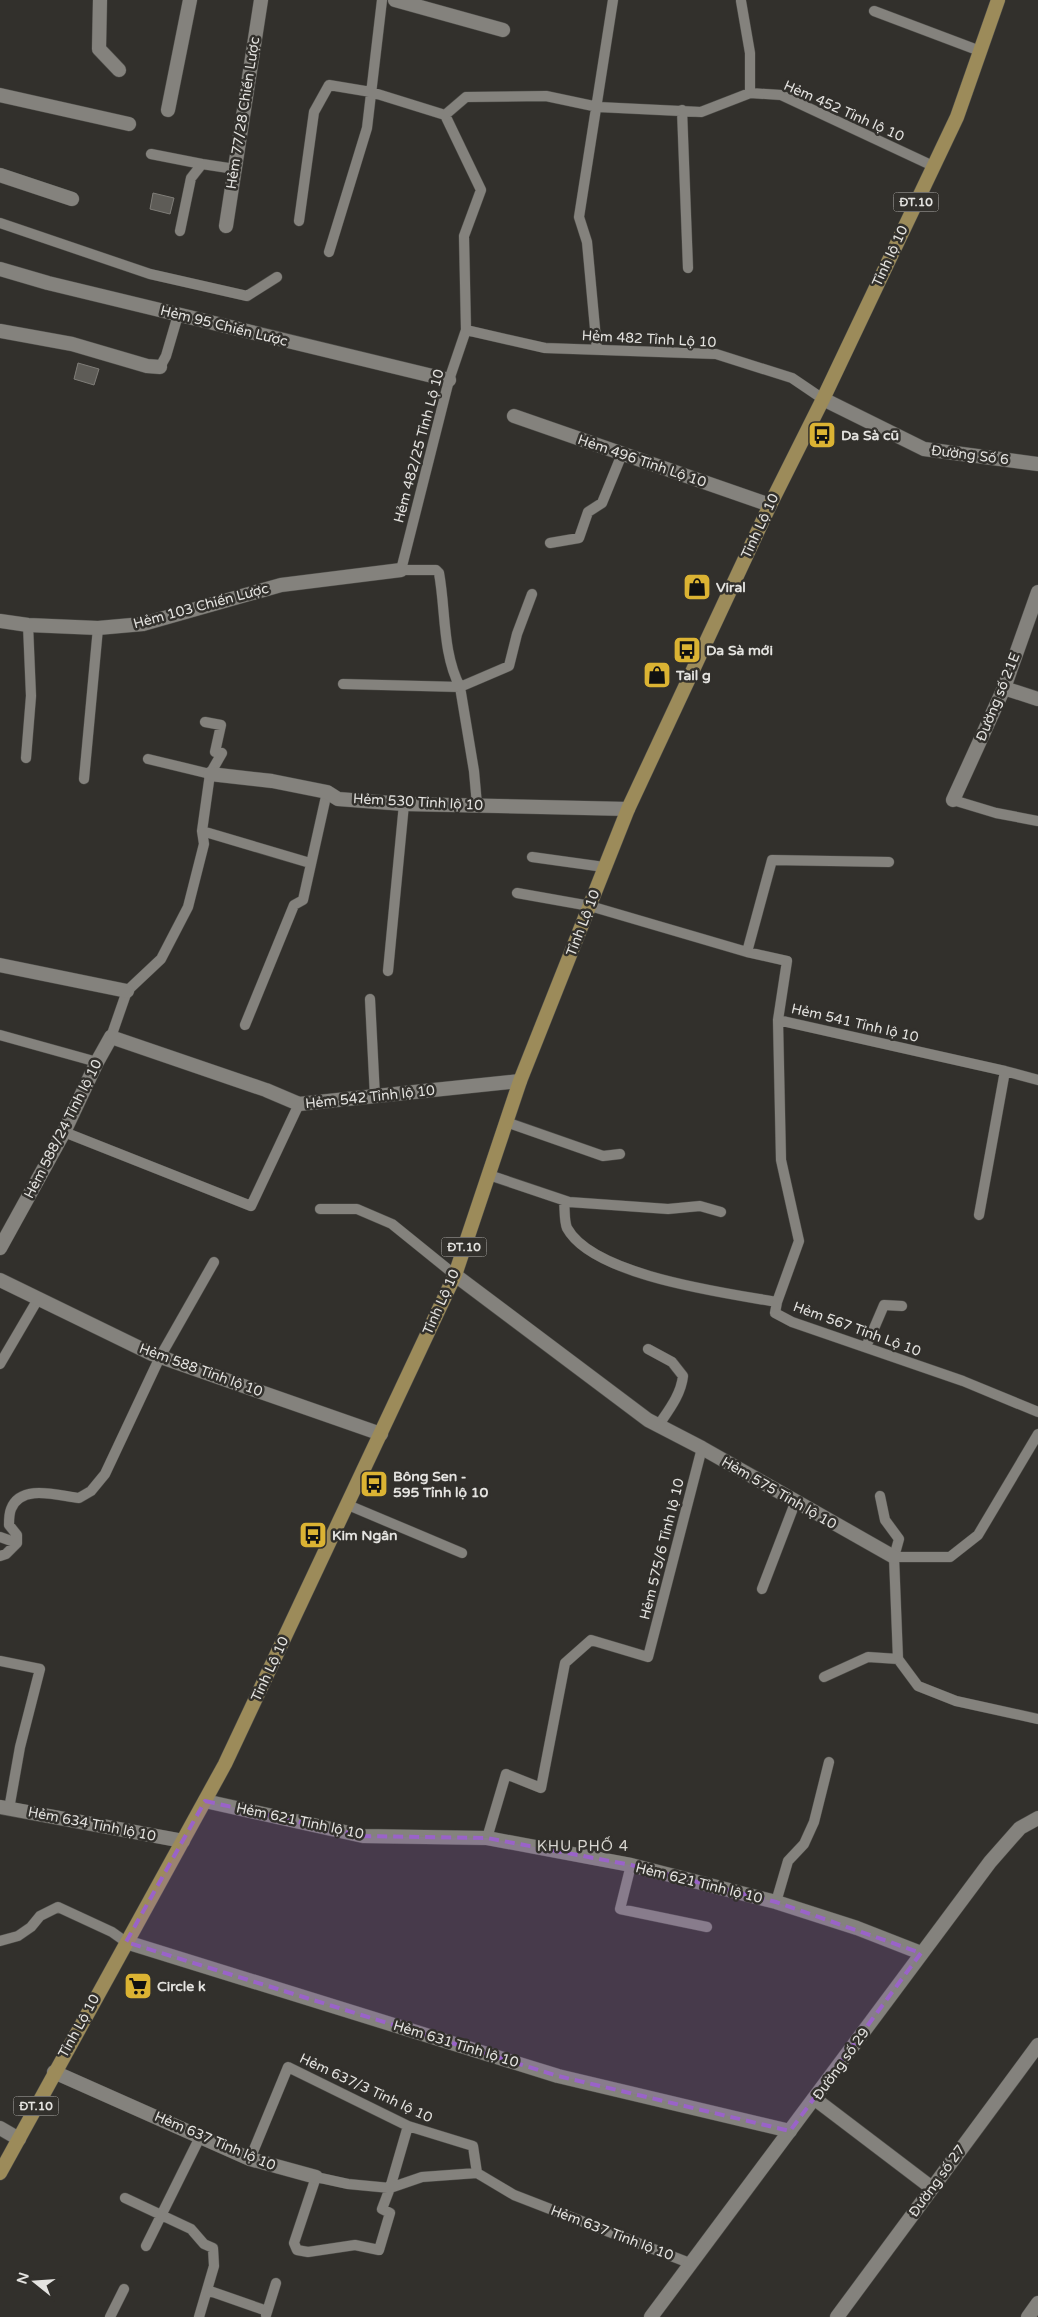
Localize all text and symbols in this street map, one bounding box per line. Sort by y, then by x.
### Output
street label: Hẻm 77/28 Chiến Lược [223,36,263,190]
street label: Hẻm 452 Tỉnh lộ 10 [781,77,907,145]
road number: ĐT.10 [894,192,938,212]
street label: Tỉnh lộ 10 [869,223,912,289]
street label: Hẻm 95 Chiến Lược [159,302,289,350]
street label: Hẻm 482 Tỉnh Lộ 10 [581,327,717,351]
street label: Hẻm 482/25 Tỉnh Lộ 10 [390,367,448,525]
bus stop icon: Da Sà cũ [807,420,837,450]
place label: Da Sà cũ [841,427,899,444]
street label: Hẻm 496 Tỉnh Lộ 10 [576,431,709,491]
street label: Đường Số 6 [930,442,1010,468]
street label: Tỉnh Lộ 10 [738,491,783,561]
shop icon: Viral [682,572,712,602]
place label: Viral [716,579,746,596]
street label: Hẻm 103 Chiến Lược [132,580,270,632]
bus stop icon: Da Sà mới [672,635,702,665]
place label: Da Sà mới [706,642,773,659]
street label: Đường số 21E [973,650,1024,744]
shop icon: Tail g [642,660,672,690]
place label: Tail g [675,667,711,684]
street label: Hẻm 530 Tỉnh lộ 10 [353,790,484,814]
street label: Tỉnh Lộ 10 [563,887,604,959]
street label: Hẻm 541 Tỉnh lộ 10 [790,1000,920,1046]
street label: Hẻm 588/24 Tỉnh lộ 10 [21,1056,106,1201]
street label: Hẻm 542 Tỉnh lộ 10 [304,1082,436,1112]
road number: ĐT.10 [442,1238,486,1256]
street label: Tỉnh Lộ 10 [419,1266,463,1337]
street label: Hẻm 567 Tỉnh Lộ 10 [791,1298,923,1360]
street label: Hẻm 588 Tỉnh lộ 10 [137,1340,265,1400]
street label: Hẻm 575 Tỉnh lộ 10 [718,1453,840,1533]
place label: Bông Sen - 595 Tỉnh lộ 10 [393,1468,488,1501]
bus stop icon: Bông Sen - 595 Tỉnh lộ 10 [359,1469,389,1499]
street label: Hẻm 575/6 Tỉnh lộ 10 [636,1476,688,1621]
bus stop icon: Kim Ngân [298,1520,328,1550]
place label: Kim Ngân [332,1527,398,1544]
street label: Tỉnh Lộ 10 [248,1634,293,1704]
street label: Hẻm 621 Tỉnh lộ 10 [235,1799,366,1843]
street label: Hẻm 634 Tỉnh lộ 10 [27,1803,158,1845]
district label: KHU PHỐ 4 [537,1836,629,1855]
street label: Hẻm 621 Tỉnh lộ 10 [634,1859,764,1907]
supermarket icon: Circle k [123,1971,153,2001]
place label: Circle k [157,1978,206,1995]
street label: Tỉnh Lộ 10 [55,1991,103,2061]
street label: Hẻm 631 Tỉnh lộ 10 [391,2017,521,2071]
street label: Đường số 29 [809,2025,873,2103]
street label: Hẻm 637/3 Tỉnh lộ 10 [297,2050,435,2126]
road number: ĐT.10 [14,2096,58,2116]
street label: Hẻm 637 Tỉnh lộ 10 [152,2108,278,2174]
street label: Đường số 27 [905,2142,969,2220]
street label: Hẻm 637 Tỉnh lộ 10 [548,2202,676,2264]
north arrow [10,2257,60,2307]
text: N [13,2270,33,2286]

